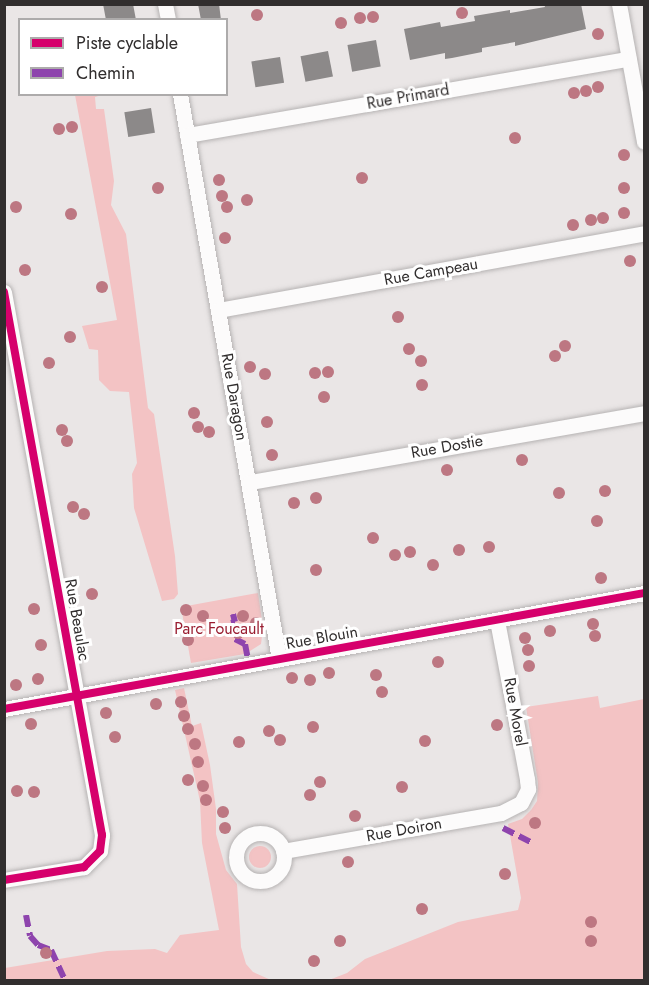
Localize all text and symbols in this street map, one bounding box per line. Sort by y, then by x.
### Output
legend [18,18,228,96]
text: Piste cyclable [76,30,178,56]
text: Chemin [76,60,135,86]
street label: Rue Primard [365,80,451,114]
street label: Rue Campeau [383,254,479,290]
street label: Rue Daragon [217,352,251,442]
street label: Rue Dostie [410,431,484,463]
street label: Rue Beaulac [60,578,94,662]
park label: Parc Foucault [174,619,264,639]
street label: Rue Blouin [285,622,359,654]
street label: Rue Morel [500,676,530,748]
street label: Rue Doiron [365,814,443,846]

